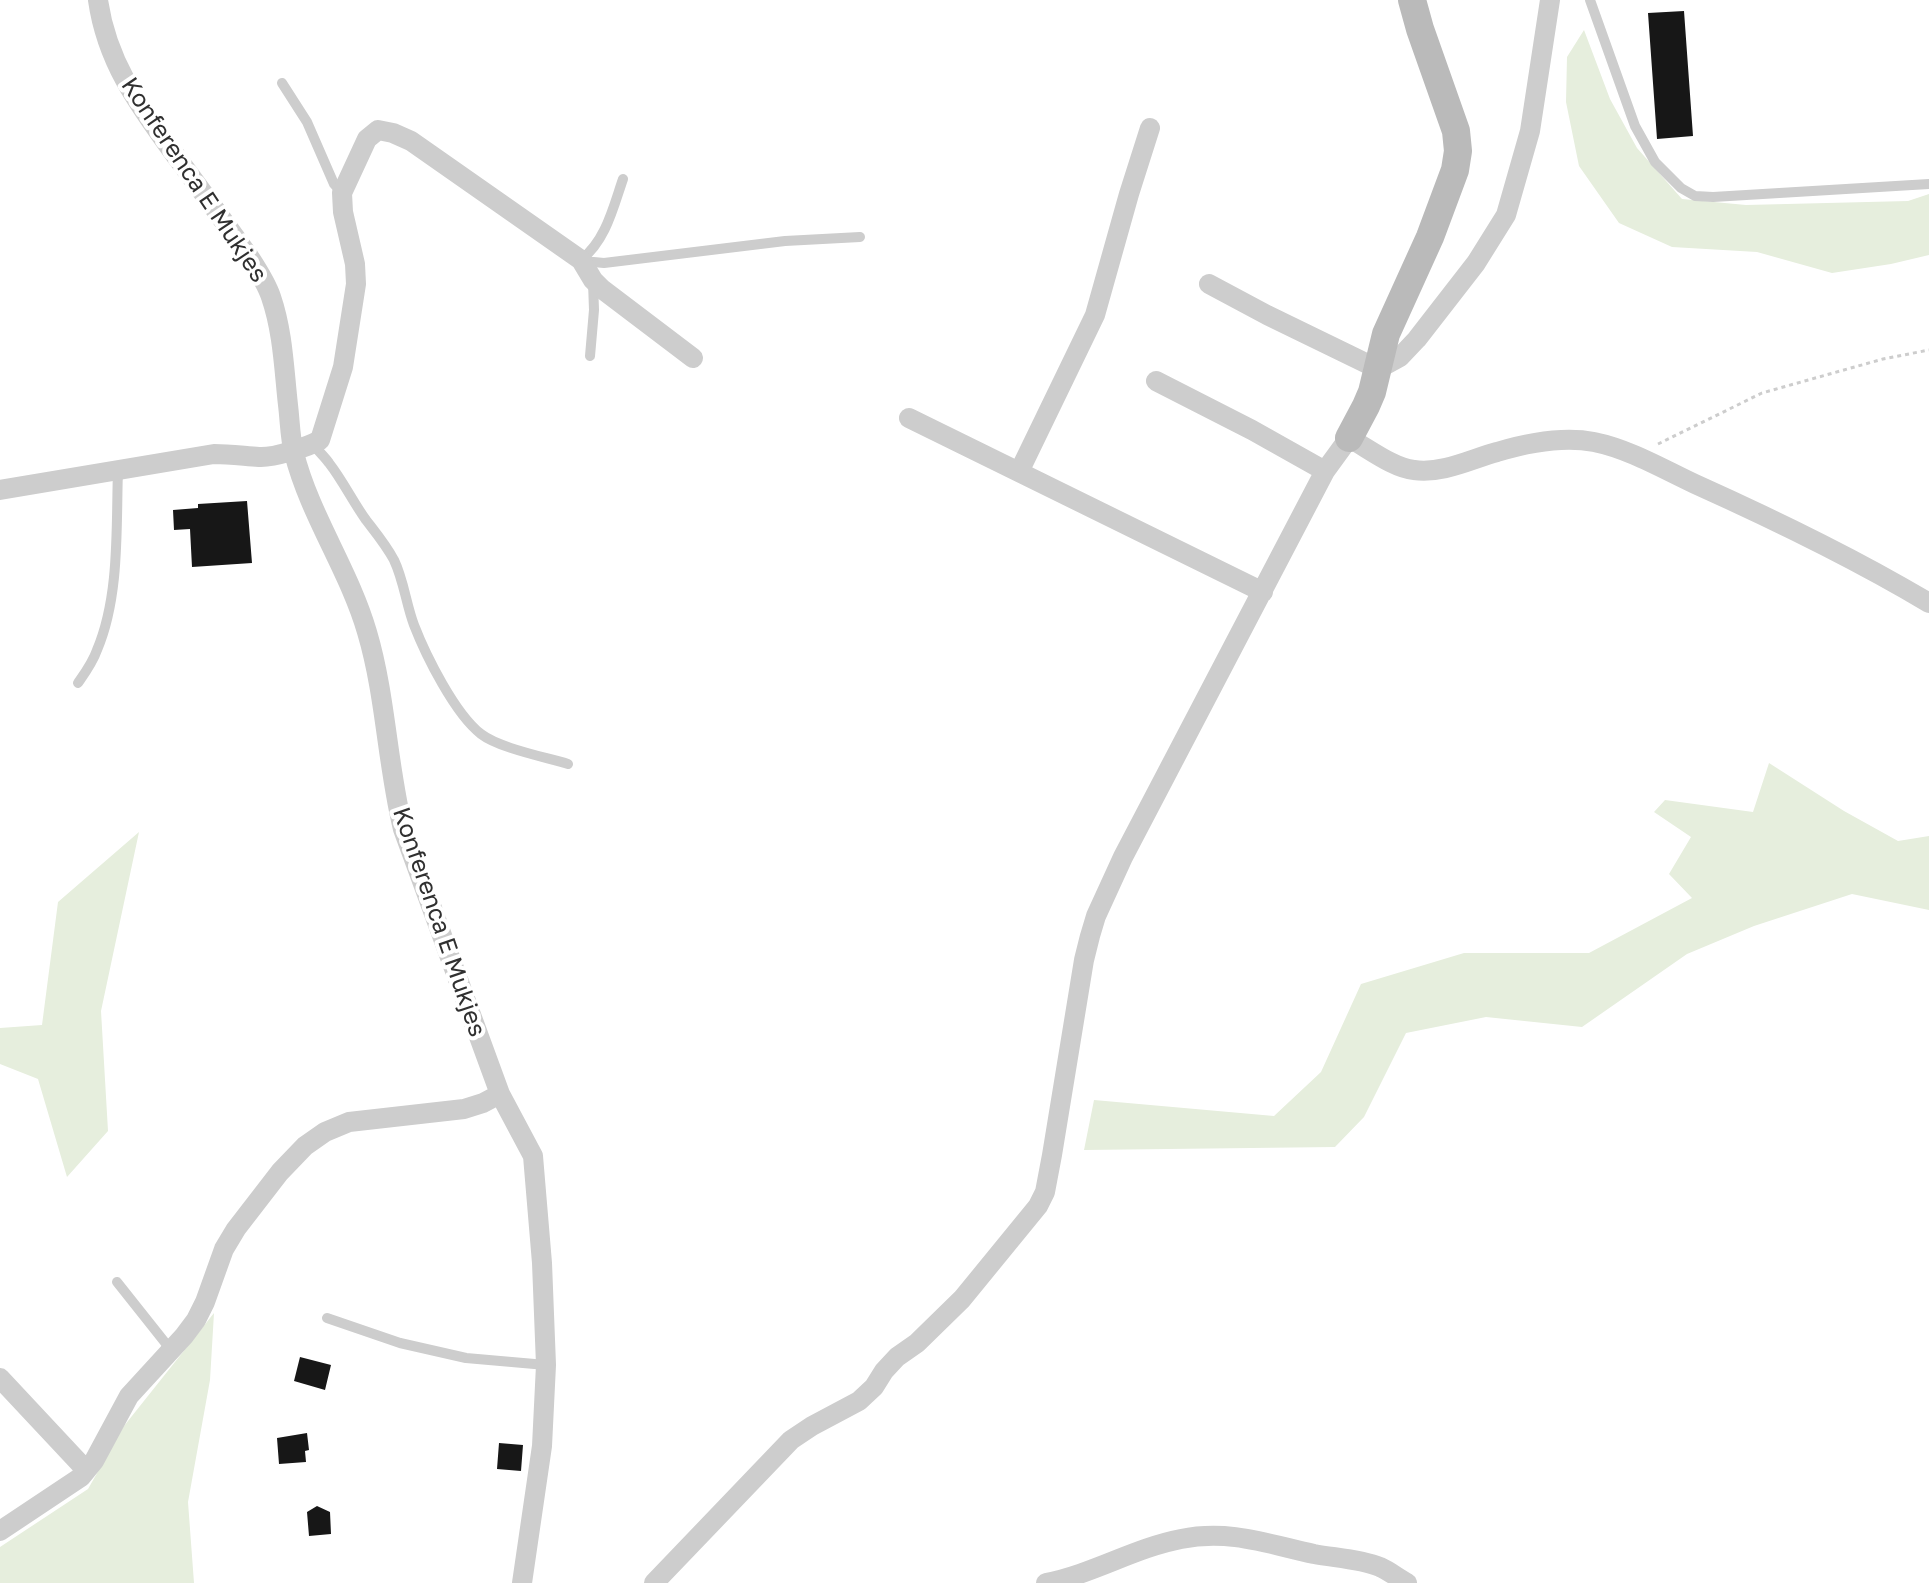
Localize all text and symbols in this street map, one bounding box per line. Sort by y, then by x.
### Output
street label: Konferenca E Mukjes [115,72,273,288]
street label: Konferenca E Mukjes [386,804,492,1040]

